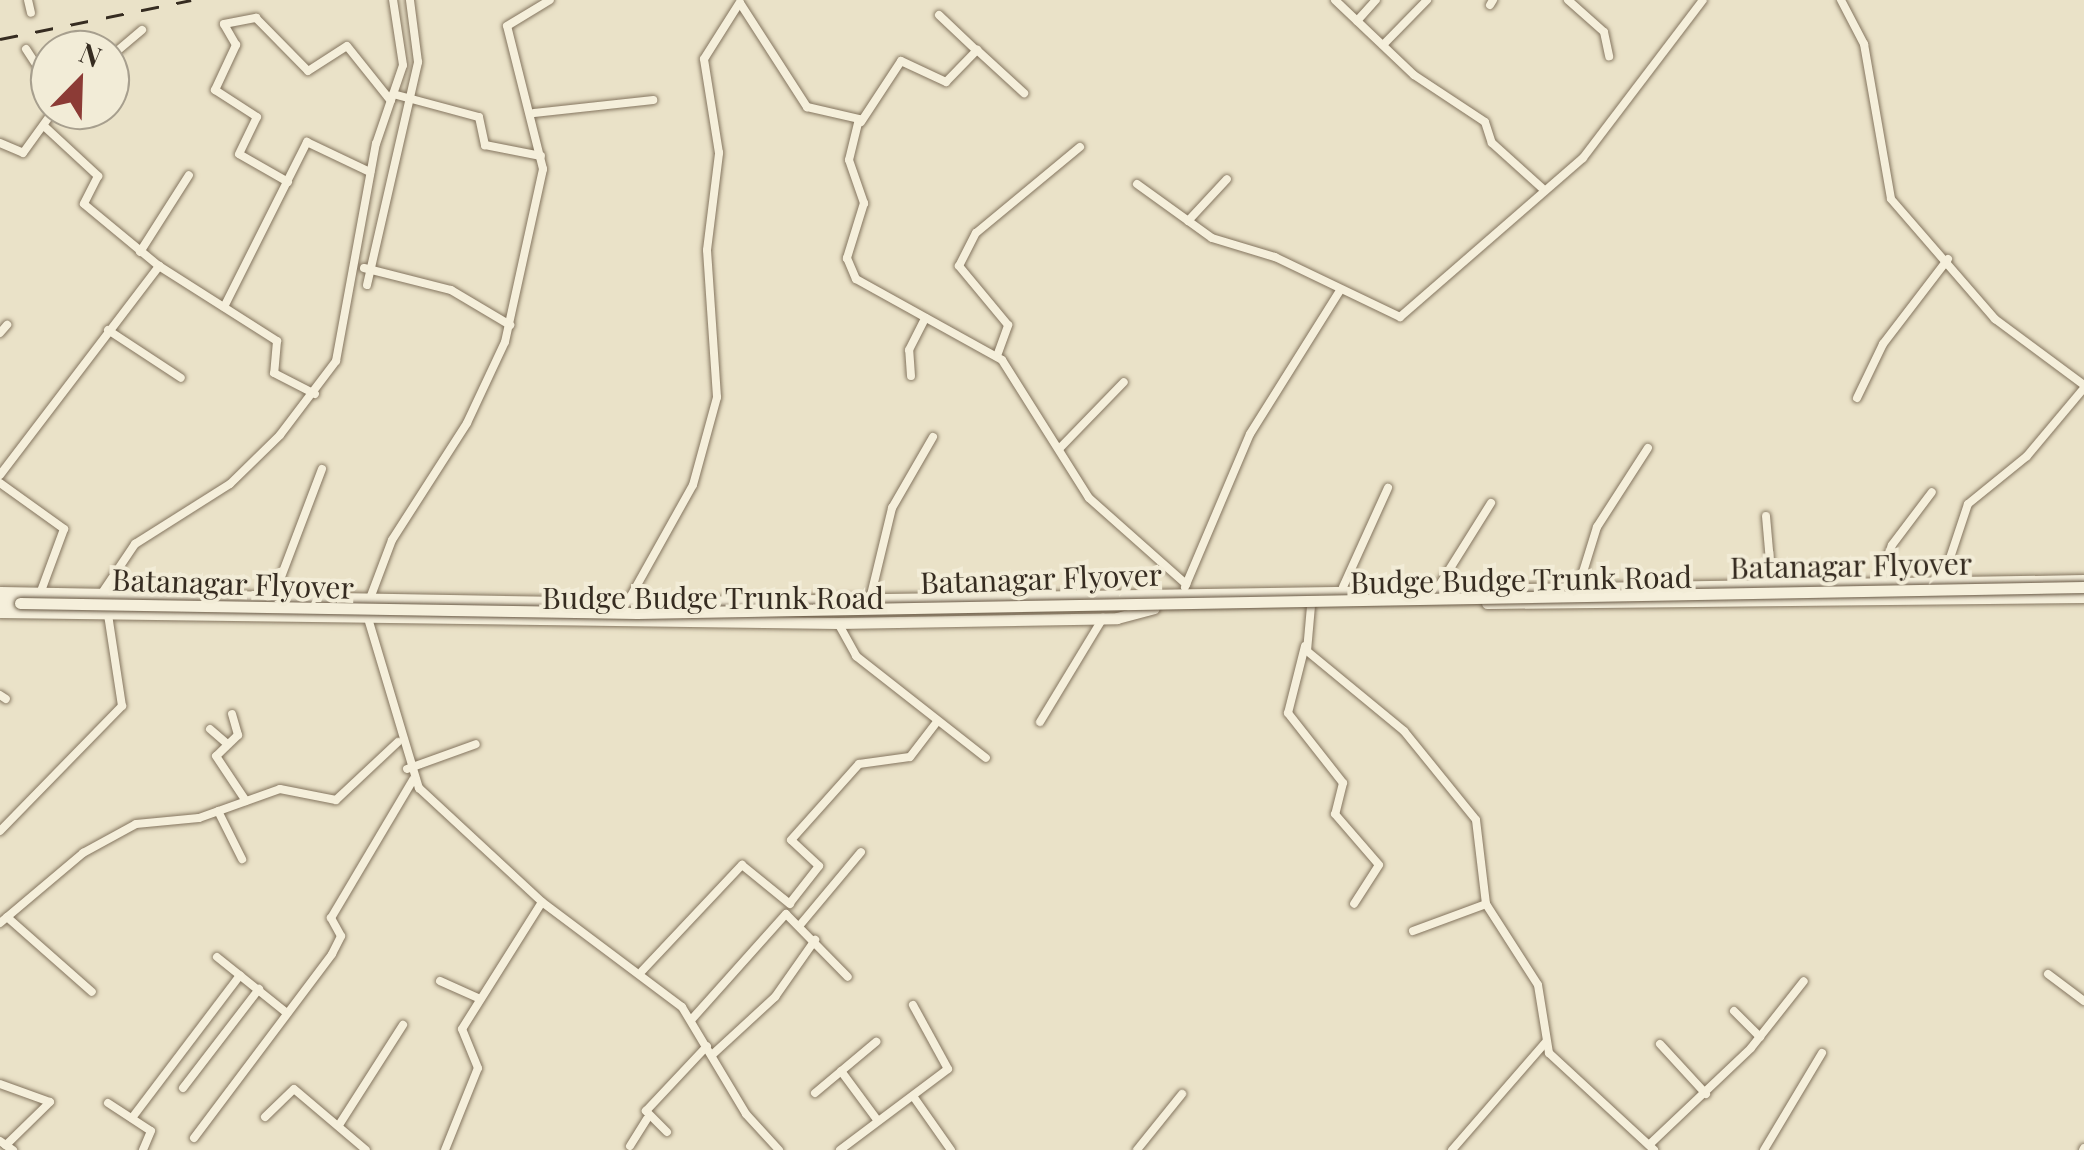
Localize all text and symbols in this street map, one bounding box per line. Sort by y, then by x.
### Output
north arrow [30,30,130,130]
text: N [75,33,108,75]
street label: Batanagar Flyover [1729,545,1973,585]
street label: Batanagar Flyover [919,556,1163,600]
street label: Budge Budge Trunk Road [1349,558,1693,600]
street label: Batanagar Flyover [111,561,355,605]
street label: Budge Budge Trunk Road [541,579,885,615]

